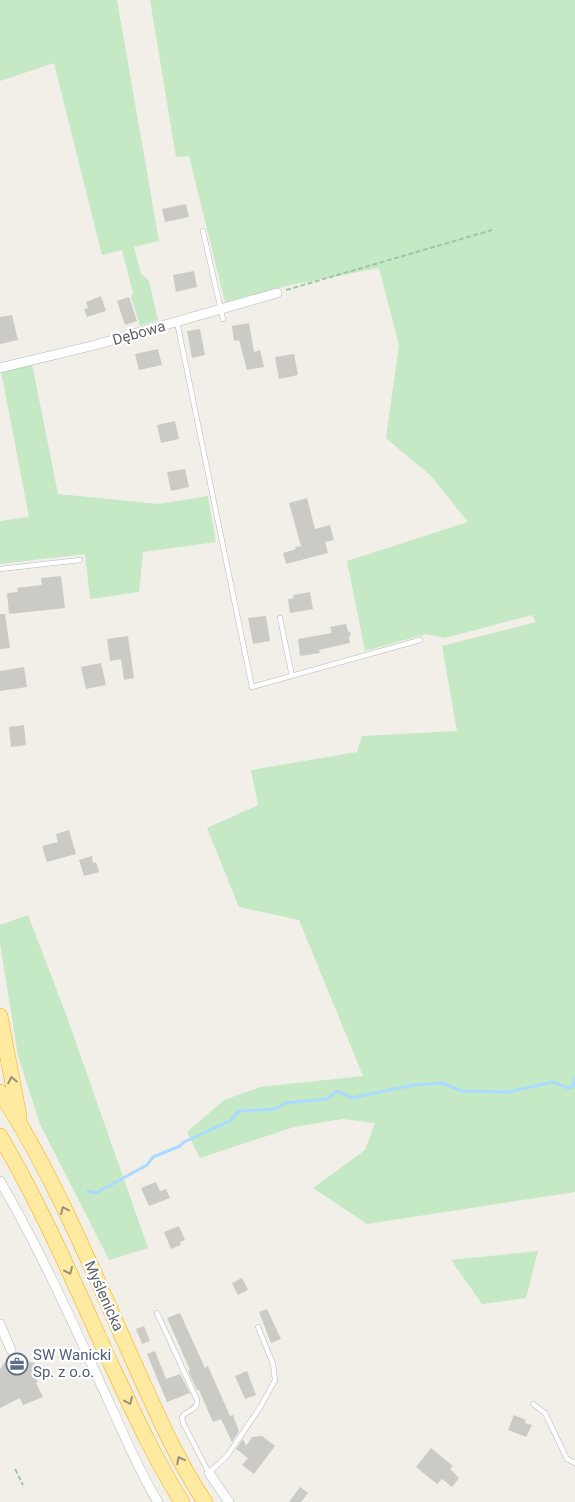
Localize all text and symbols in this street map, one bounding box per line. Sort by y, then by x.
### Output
street label: Dębowa [110,317,168,349]
one-way arrow [8,1076,18,1085]
one-way arrow [60,1206,70,1215]
street label: Myślenicka [81,1258,127,1334]
one-way arrow [63,1266,73,1275]
place label: SW Wanicki Sp. z o.o. [33,1346,111,1381]
office icon: SW Wanicki Sp. z o.o. [5,1352,29,1376]
one-way arrow [122,1396,133,1405]
one-way arrow [176,1456,186,1465]

